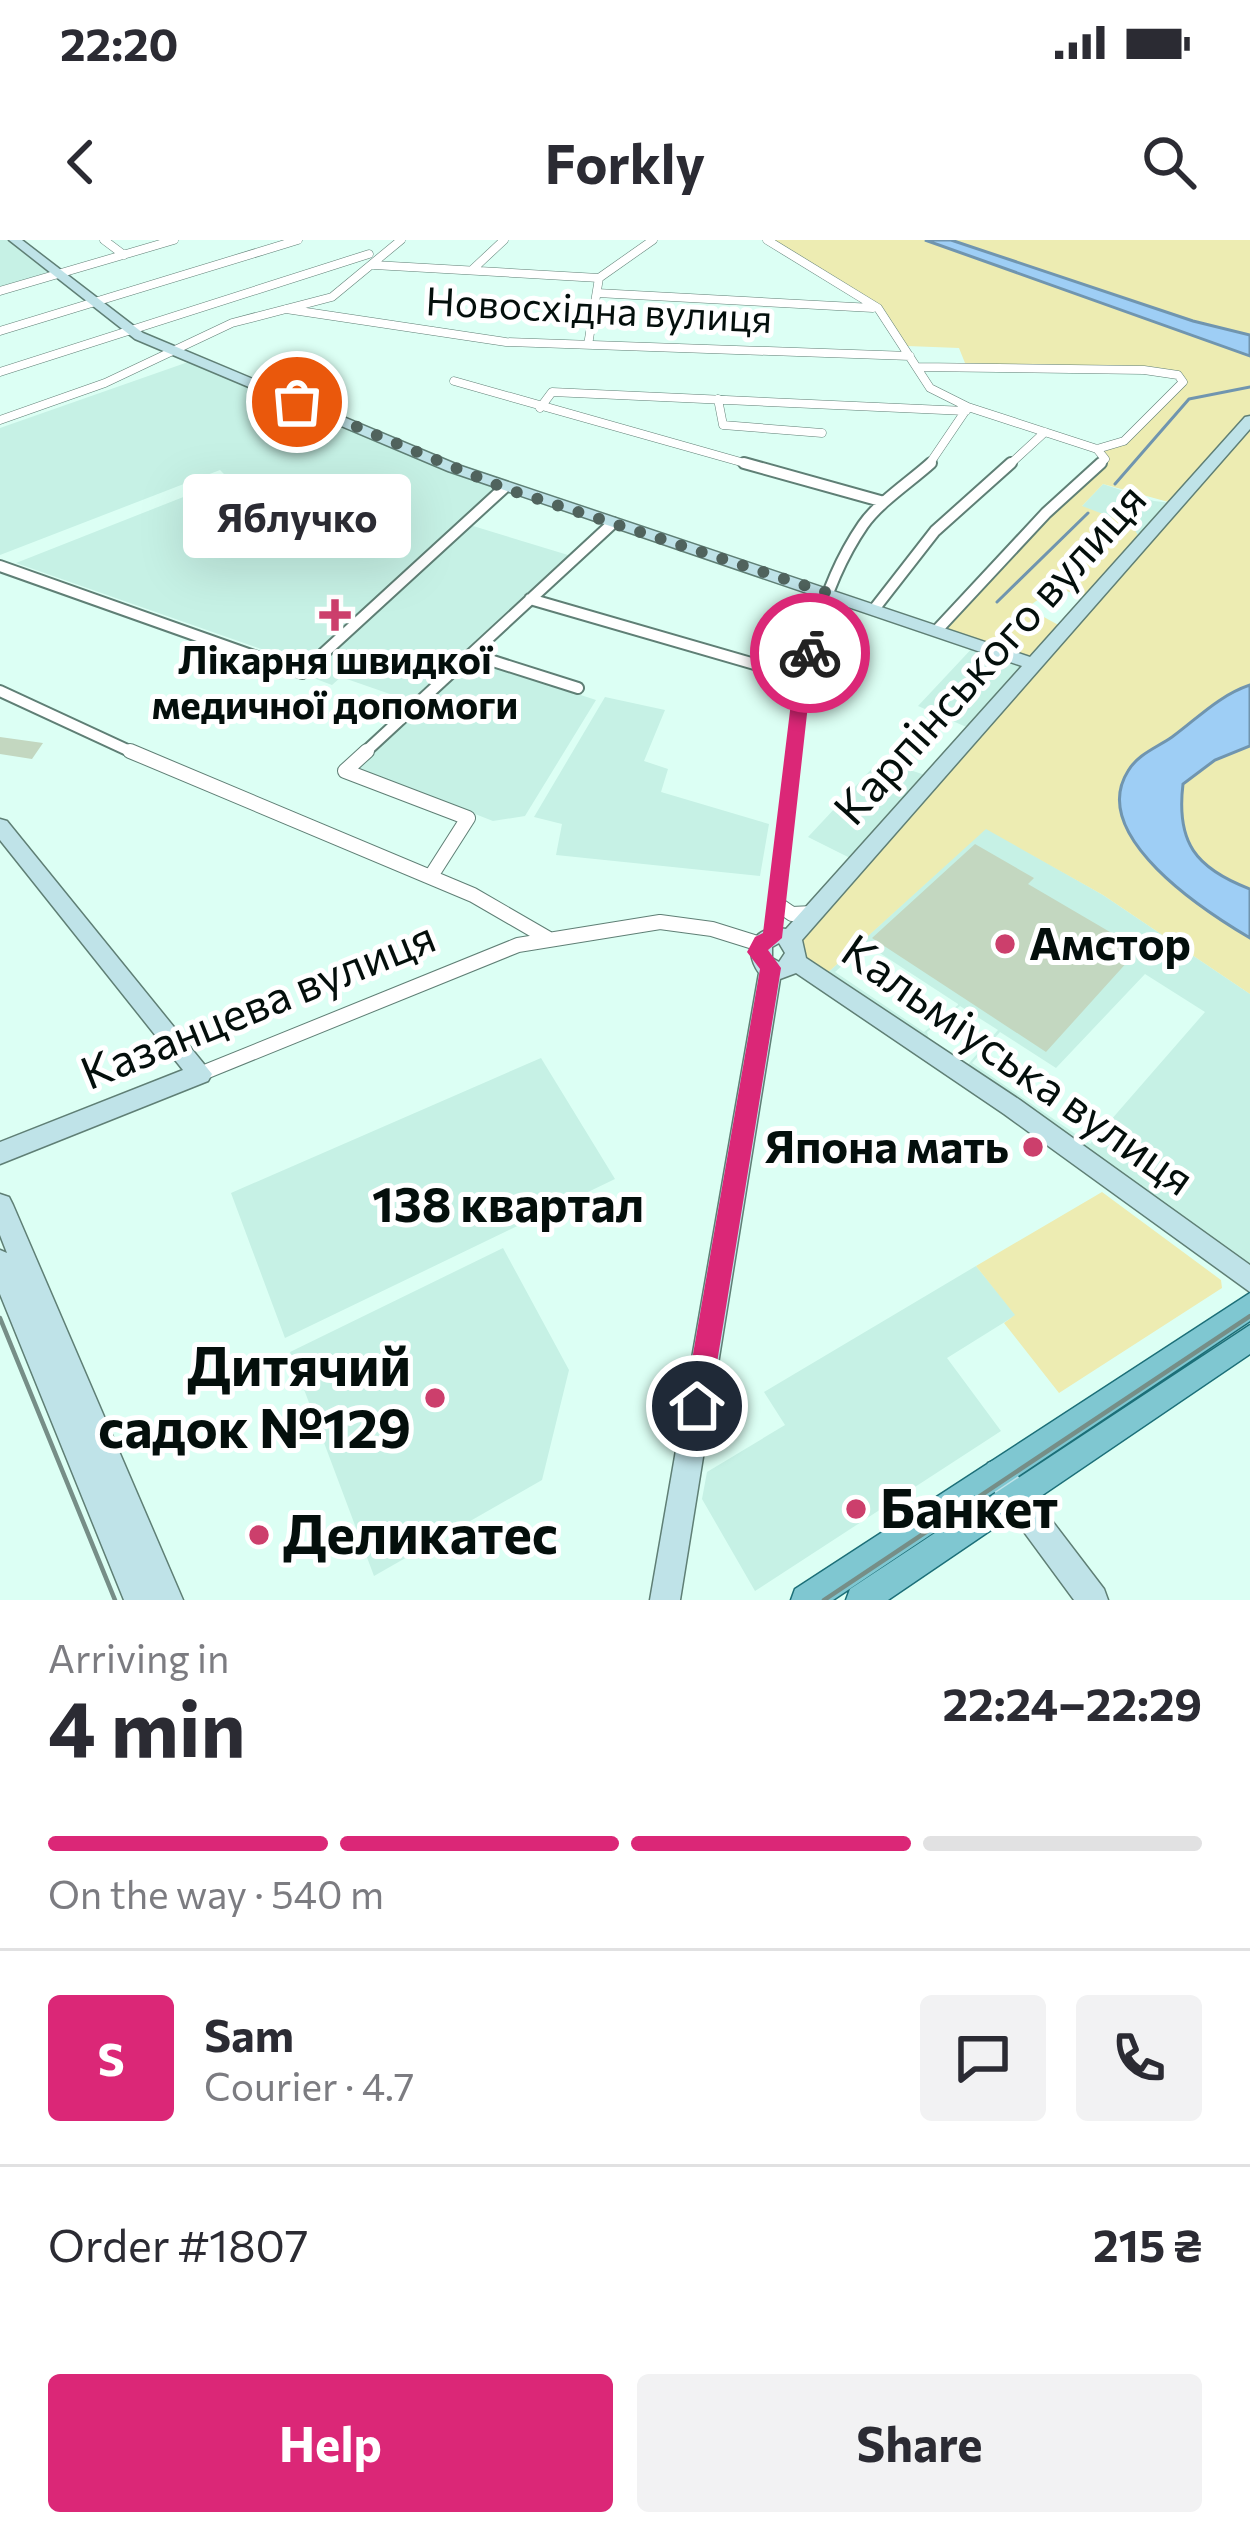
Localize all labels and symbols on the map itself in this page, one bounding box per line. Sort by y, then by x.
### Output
street label: Новосхідна вулиця [425,275,774,341]
pin [246,351,348,453]
street label: Карпінського вулиця [820,470,1156,834]
callout: Яблучко [183,474,411,558]
courier [750,593,870,713]
marker: Лікарня швидкої медичної допомоги [319,599,351,631]
place label: Лікарня швидкої медичної допомоги [152,634,518,727]
street label: Казанцева вулиця [72,907,442,1099]
place label: Амстор [1029,914,1191,969]
street label: Кальміуська вулиця [833,921,1206,1205]
marker: Амстор [992,931,1018,957]
place label: Япона мать [764,1117,1009,1172]
marker: Япона мать [1020,1134,1046,1160]
district label: 138 квартал [372,1173,644,1232]
place label: Дитячий садок №129 [98,1331,411,1459]
pin [646,1355,748,1457]
marker: Дитячий садок №129 [422,1385,448,1411]
place label: Банкет [880,1473,1058,1539]
marker: Банкет [843,1496,869,1522]
place label: Деликатес [283,1499,558,1565]
marker: Деликатес [246,1522,272,1548]

